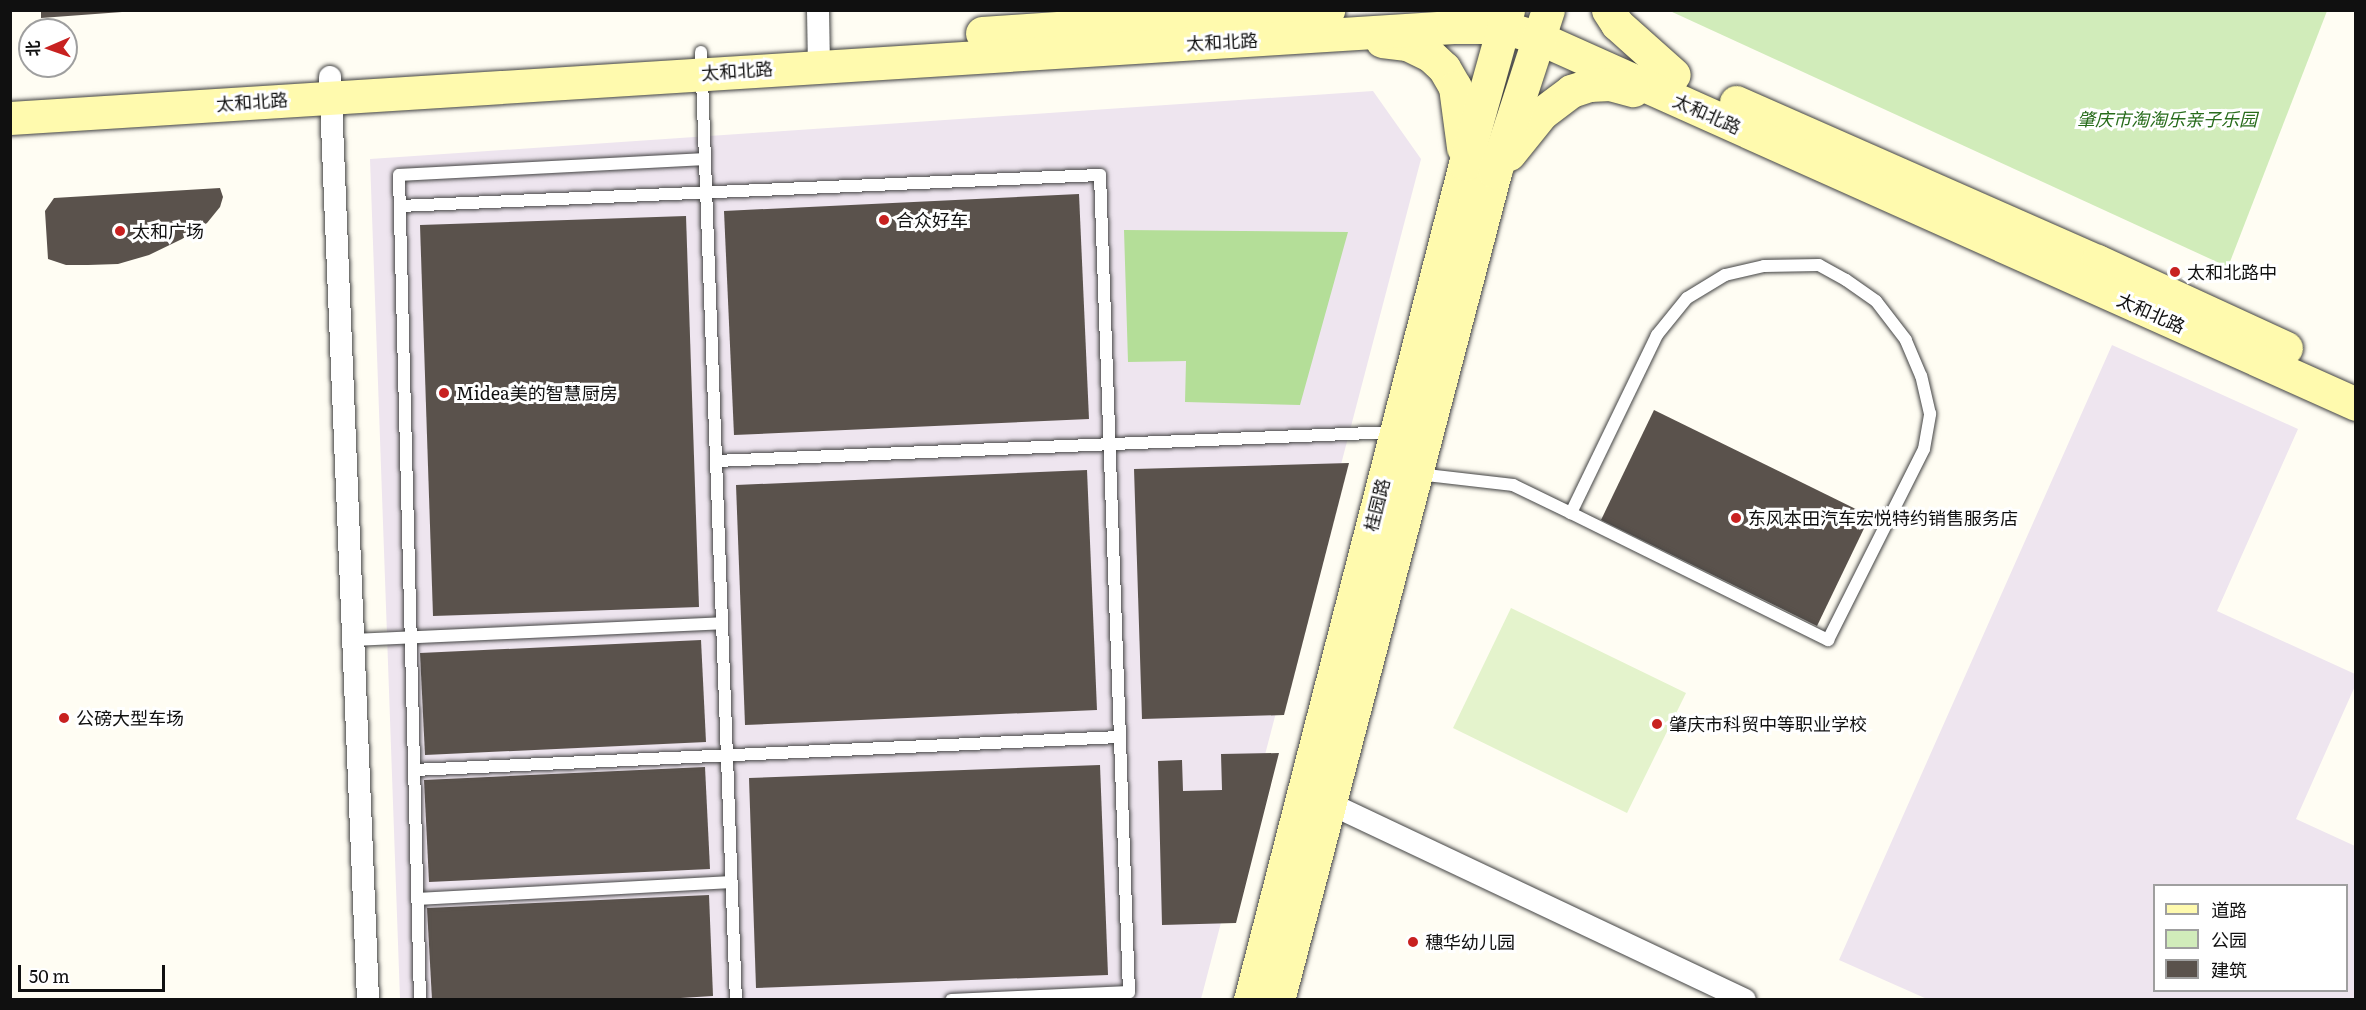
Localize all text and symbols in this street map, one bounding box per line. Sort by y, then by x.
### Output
north arrow [18,18,78,78]
street label: 太和北路 [1185,29,1259,55]
text: 北 [20,40,44,57]
street label: 太和北路 [700,58,774,84]
street label: 太和北路 [215,89,289,115]
street label: 太和北路 [1670,89,1744,139]
park label: 肇庆市淘淘乐亲子乐园 [2077,108,2257,130]
place label: 合众好车 [896,209,968,231]
marker: 合众好车 [877,213,891,227]
place label: 太和广场 [132,220,204,242]
marker: 太和广场 [113,224,127,238]
place label: 太和北路中 [2187,261,2277,283]
marker: 太和北路中 [2168,265,2182,279]
street label: 太和北路 [2114,288,2188,338]
place label: Midea美的智慧厨房 [456,382,618,404]
marker: Midea美的智慧厨房 [437,386,451,400]
street label: 桂园路 [1360,476,1394,534]
place label: 东风本田汽车宏悦特约销售服务店 [1748,507,2018,529]
marker: 东风本田汽车宏悦特约销售服务店 [1729,511,1743,525]
place label: 公磅大型车场 [76,707,184,729]
marker: 公磅大型车场 [57,711,71,725]
place label: 肇庆市科贸中等职业学校 [1669,713,1867,735]
marker: 肇庆市科贸中等职业学校 [1650,717,1664,731]
legend [2153,884,2348,992]
text: 道路 [2211,896,2247,923]
text: 公园 [2211,926,2247,953]
place label: 穗华幼儿园 [1425,931,1515,953]
marker: 穗华幼儿园 [1406,935,1420,949]
scale bar [21,953,168,991]
text: 建筑 [2211,956,2247,983]
text: 50 m [29,962,70,989]

